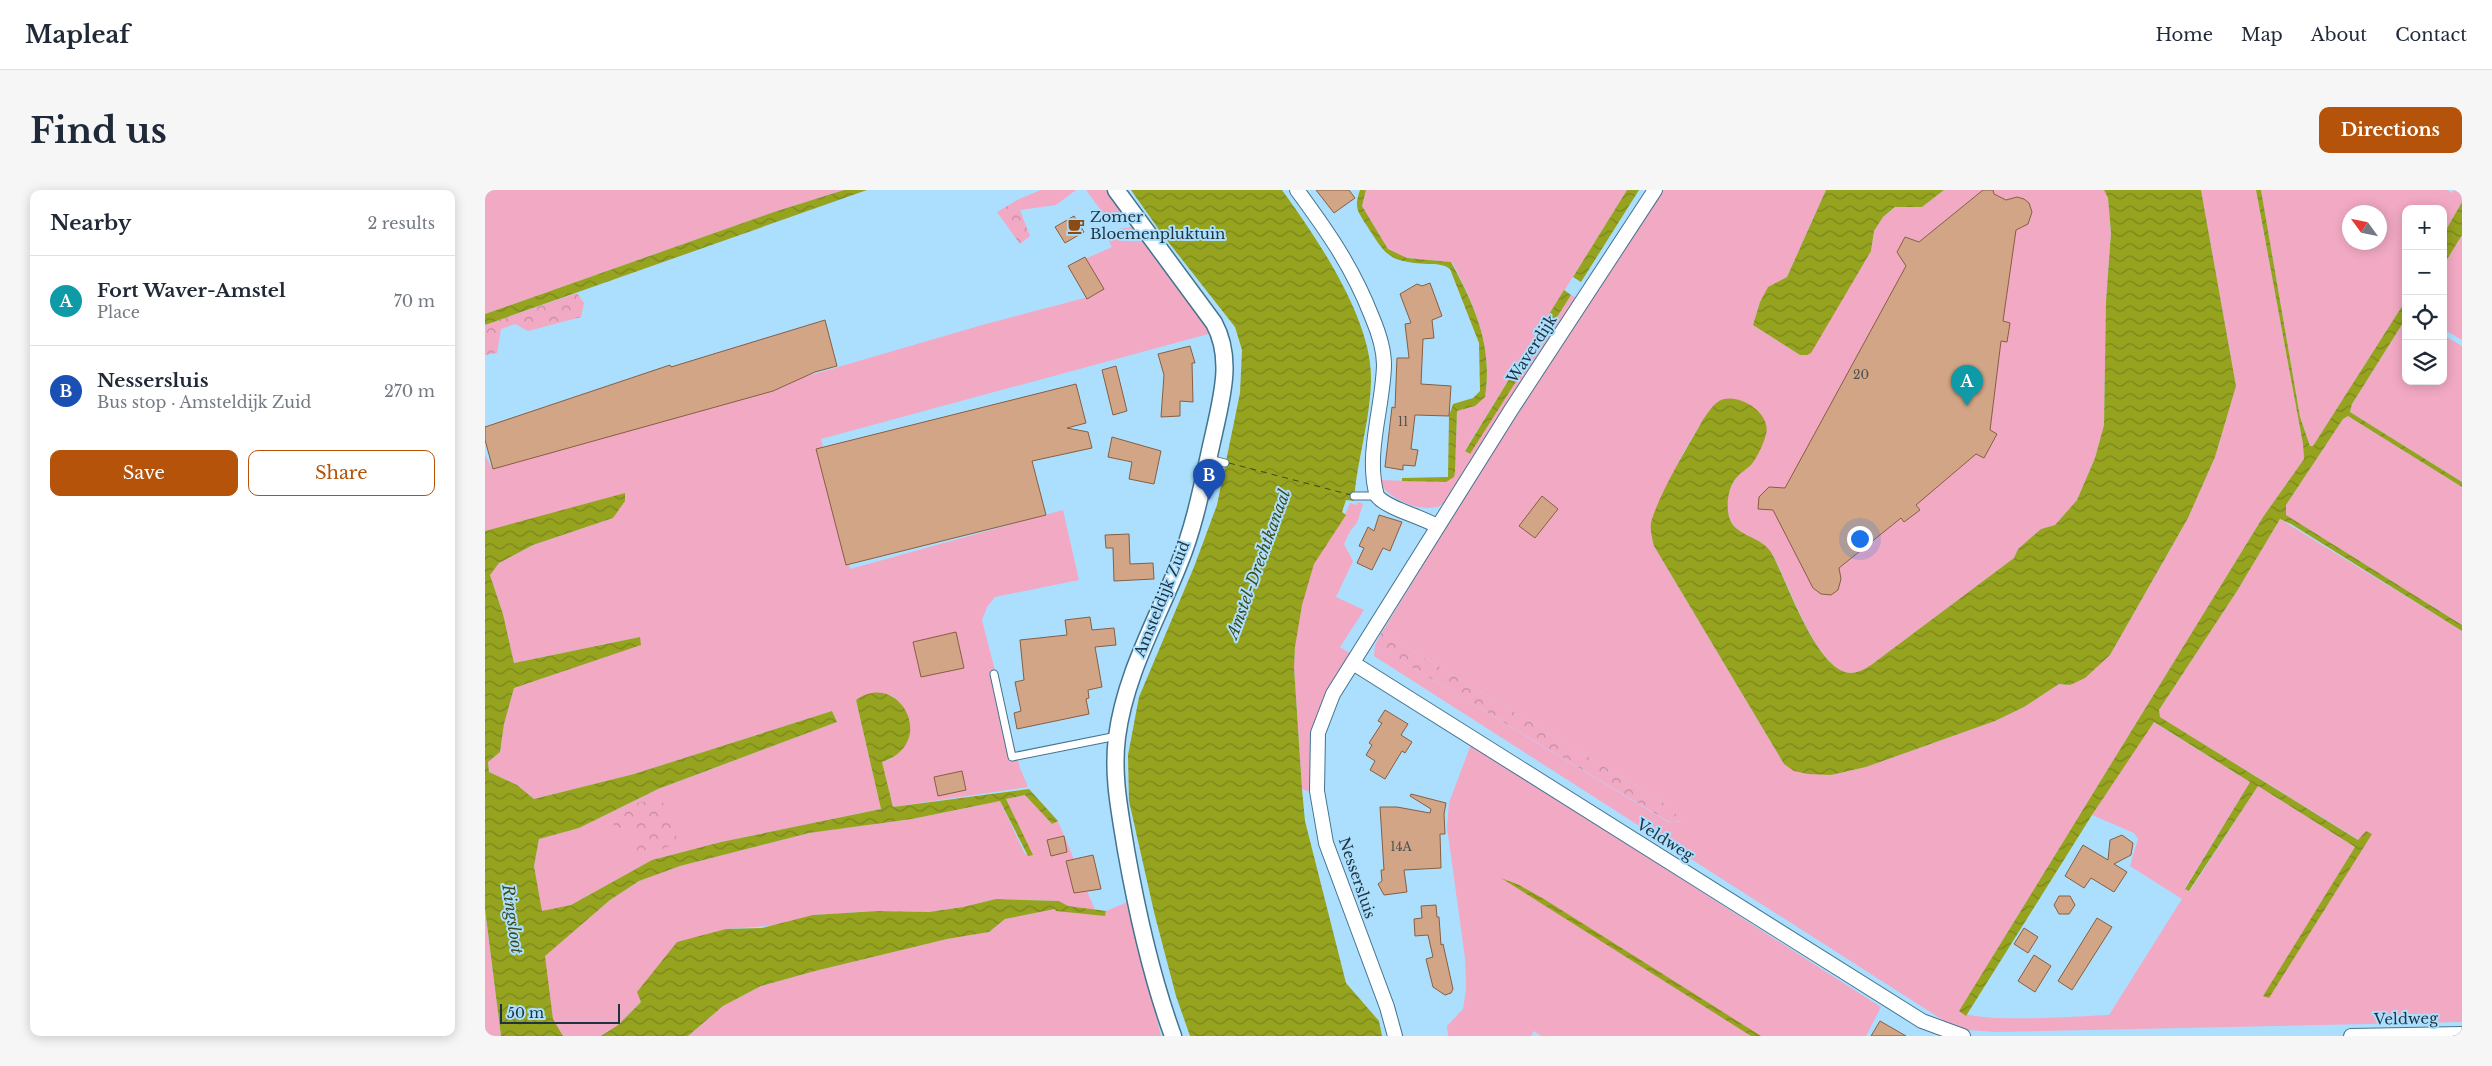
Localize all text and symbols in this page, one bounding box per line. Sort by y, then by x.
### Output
text: Mapleaf [25,20,130,49]
text: Home [2155,24,2213,46]
text: Map [2241,24,2283,46]
text: About [2311,24,2367,46]
text: Contact [2395,24,2467,46]
button: Directions [2319,107,2462,153]
text: Find us [30,109,167,152]
north arrow [2342,205,2387,250]
map controls [2402,205,2447,385]
button: + [2402,205,2447,250]
place label: Zomer Bloemenpluktuin [1090,207,1225,243]
text: Nearby [50,210,131,236]
text: 2 results [367,213,435,233]
cafe icon: Zomer Bloemenpluktuin [1066,216,1086,236]
button: − [2402,250,2447,295]
text: Fort Waver-Amstel [97,279,286,302]
text: A [60,291,72,311]
text: 70 m [394,291,435,311]
button: locate [2402,295,2447,340]
text: Place [97,302,140,322]
street label: Waverdijk [1502,310,1561,387]
button: layers [2402,340,2447,385]
pin: A [1951,365,1983,406]
house number: 20 [1853,367,1869,382]
text: Nessersluis [97,369,209,392]
text: B [60,381,72,401]
text: 270 m [384,381,435,401]
text: Bus stop · Amsteldijk Zuid [97,392,311,412]
house number: 11 [1398,414,1408,429]
button: Save [50,450,238,496]
button: Share [248,450,435,496]
pin: B [1193,459,1225,500]
water label: Amstel-Drechtkanaal [1221,486,1295,643]
your location [1847,526,1873,552]
street label: Amsteldijk Zuid [1129,538,1193,661]
street label: Veldweg [1632,814,1698,865]
street label: Nessersluis [1335,835,1380,921]
house number: 14A [1390,839,1413,854]
water label: Ringsloot [498,882,528,955]
scale bar [500,1001,620,1024]
text: 50 m [507,1004,544,1022]
street label: Veldweg [2373,1008,2439,1029]

